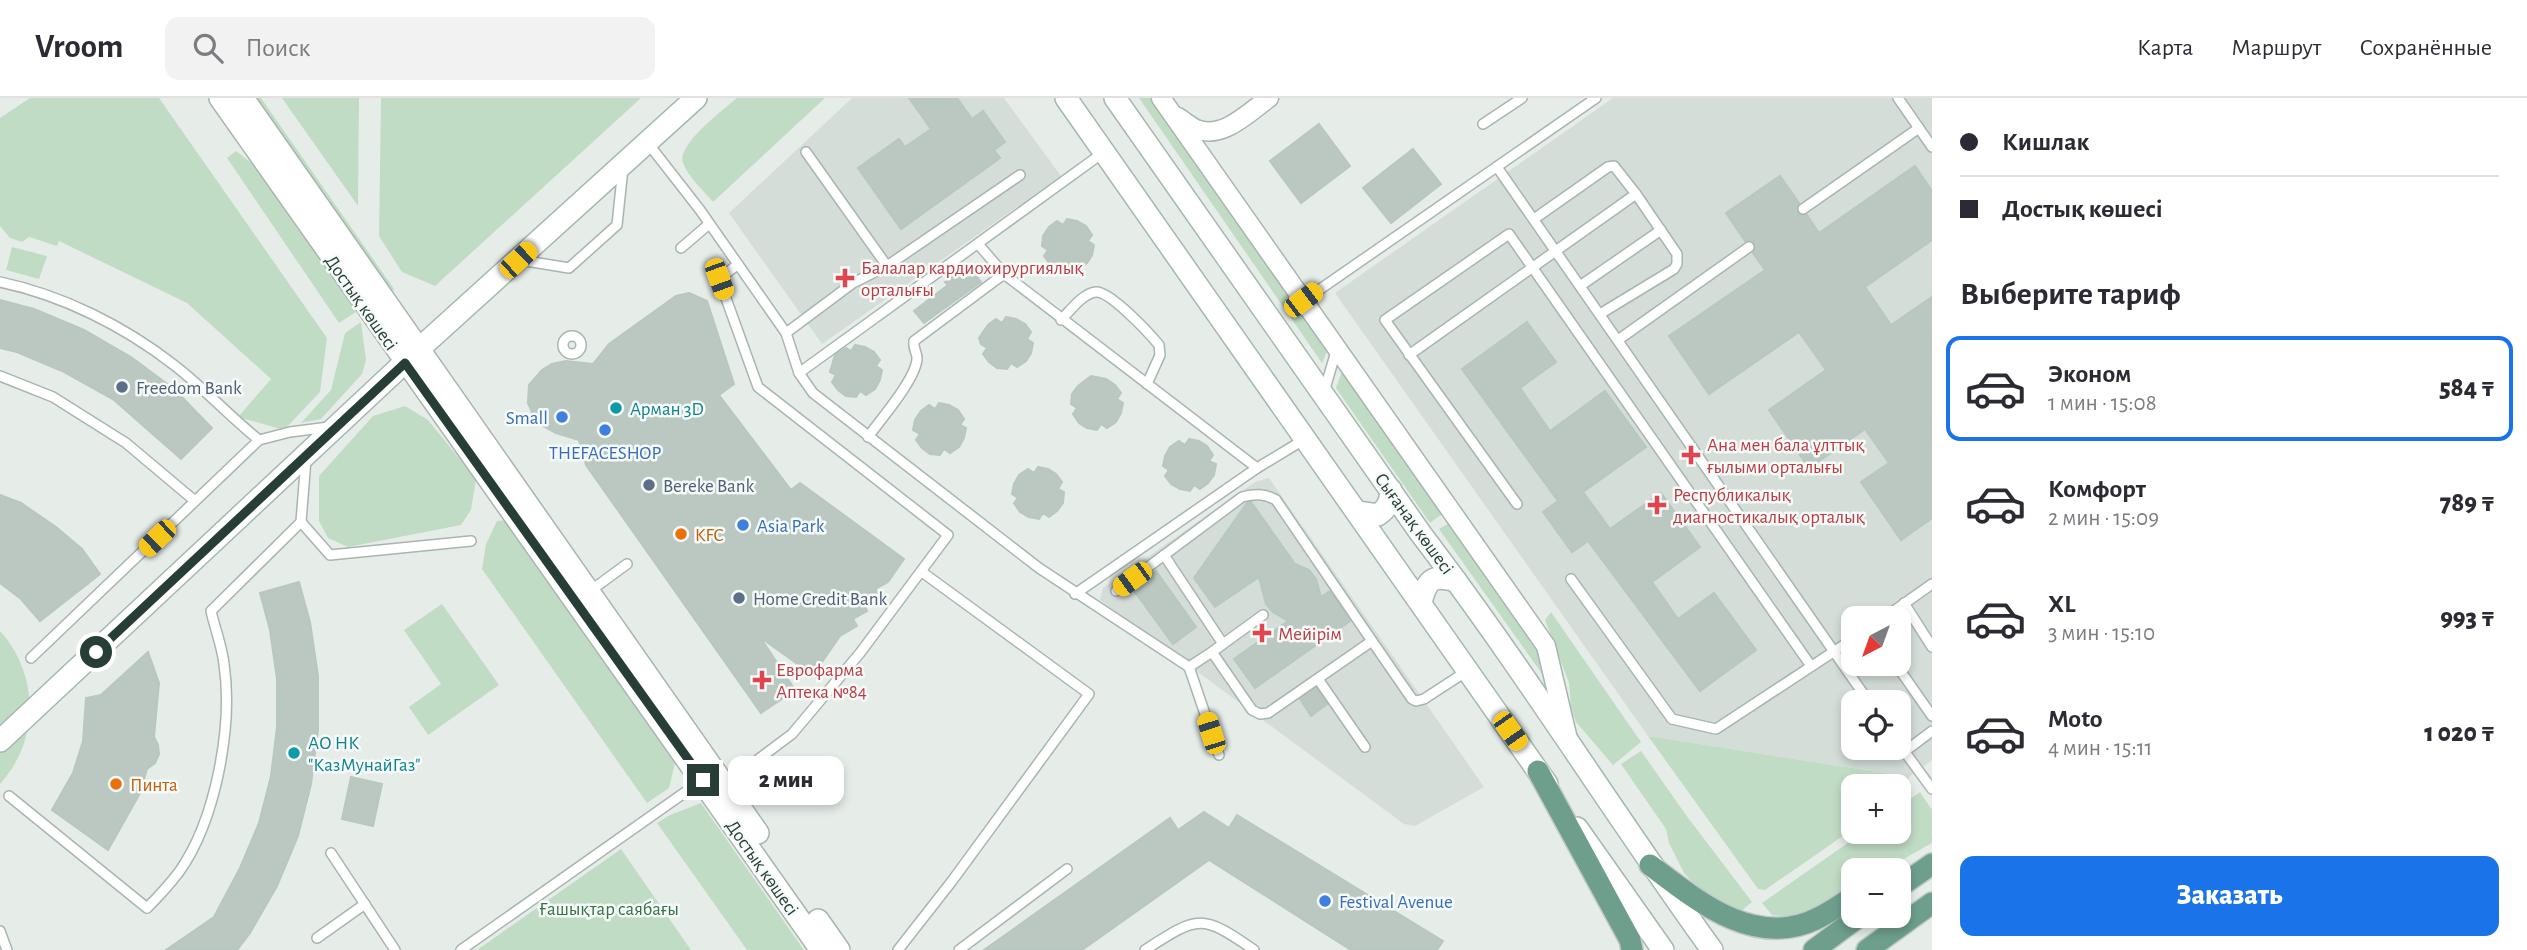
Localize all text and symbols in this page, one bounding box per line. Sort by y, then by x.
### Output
search box [165,17,655,80]
icon: search [189,29,227,67]
text: Vroom [35,31,123,64]
text: Поиск [245,35,310,61]
text: Карта [2137,36,2193,60]
text: Маршрут [2231,36,2321,60]
text: Сохранённые [2359,36,2492,60]
text: Кишлак [2002,129,2089,155]
text: Достық көшесі [2002,196,2163,222]
car [496,238,541,282]
street label: Достық көшесі [321,252,401,354]
car [702,256,737,302]
place label: Балалар кардиохирургиялық орталығы [861,259,1084,300]
marker: Балалар кардиохирургиялық орталығы [835,268,855,288]
text: Выберите тариф [1960,278,2181,310]
car [1280,279,1327,321]
icon: car [1964,357,2027,420]
text: Эконом [2048,361,2131,387]
text: 584 ₸ [2439,375,2495,401]
marker: Freedom Bank [114,379,130,395]
place label: Freedom Bank [136,379,242,398]
text: 1 мин · 15:08 [2048,392,2157,415]
marker: Арман 3D [608,400,624,416]
place label: Арман 3D [630,400,704,419]
place label: Small [506,409,548,428]
marker: Small [554,409,570,425]
marker: THEFACESHOP [597,422,613,438]
place label: Ана мен бала ұлттық ғылыми орталығы [1707,436,1865,477]
place label: THEFACESHOP [549,444,661,463]
marker: Ана мен бала ұлттық ғылыми орталығы [1681,445,1701,465]
street label: Сығанақ көшесі [1371,470,1457,578]
icon: car [1964,472,2027,535]
text: Комфорт [2048,476,2146,502]
marker: Bereke Bank [641,477,657,493]
place label: Bereke Bank [663,477,754,496]
place label: Республикалық диагностикалық орталық [1673,486,1865,527]
text: 789 ₸ [2440,490,2495,516]
marker: Республикалық диагностикалық орталық [1647,495,1667,515]
text: 2 мин · 15:09 [2048,507,2159,530]
car [135,516,180,560]
marker: Asia Park [735,517,751,533]
place label: Asia Park [757,517,825,536]
marker: KFC [673,526,689,542]
place label: KFC [695,526,724,545]
car [1109,558,1156,600]
icon: car [1964,587,2027,650]
marker: Home Credit Bank [731,590,747,606]
place label: Home Credit Bank [753,590,887,609]
text: XL [2048,591,2075,617]
text: 993 ₸ [2440,605,2495,631]
north arrow [1841,606,1911,676]
map controls [1841,606,1911,928]
text: 3 мин · 15:10 [2048,622,2155,645]
marker: Мейірім [1252,623,1272,643]
place label: Мейірім [1278,625,1342,644]
route start [80,636,112,668]
place label: Еврофарма Аптека №84 [776,661,867,702]
marker: Еврофарма Аптека №84 [754,672,770,688]
button: locate [1841,690,1911,760]
icon: car [1964,702,2027,765]
text: Moto [2048,706,2103,732]
car [1490,708,1531,754]
car [1195,710,1228,756]
text: 1 020 ₸ [2424,720,2495,746]
place label: АО НК "КазМунайГаз" [308,734,421,775]
text: 4 мин · 15:11 [2048,737,2153,760]
marker: АО НК "КазМунайГаз" [286,745,302,761]
callout: 2 мин [728,756,843,804]
route end [687,764,719,796]
text: 2 мин [759,769,813,792]
button: + [1841,774,1911,844]
marker: Пинта [108,776,124,792]
place label: Пинта [130,776,178,795]
street label: Достық көшесі [722,817,802,919]
button: Заказать [1960,856,2499,936]
button: − [1841,858,1911,928]
marker: Festival Avenue [1317,893,1333,909]
place label: Festival Avenue [1339,893,1453,912]
park label: Ғашықтар саябағы [539,900,679,919]

